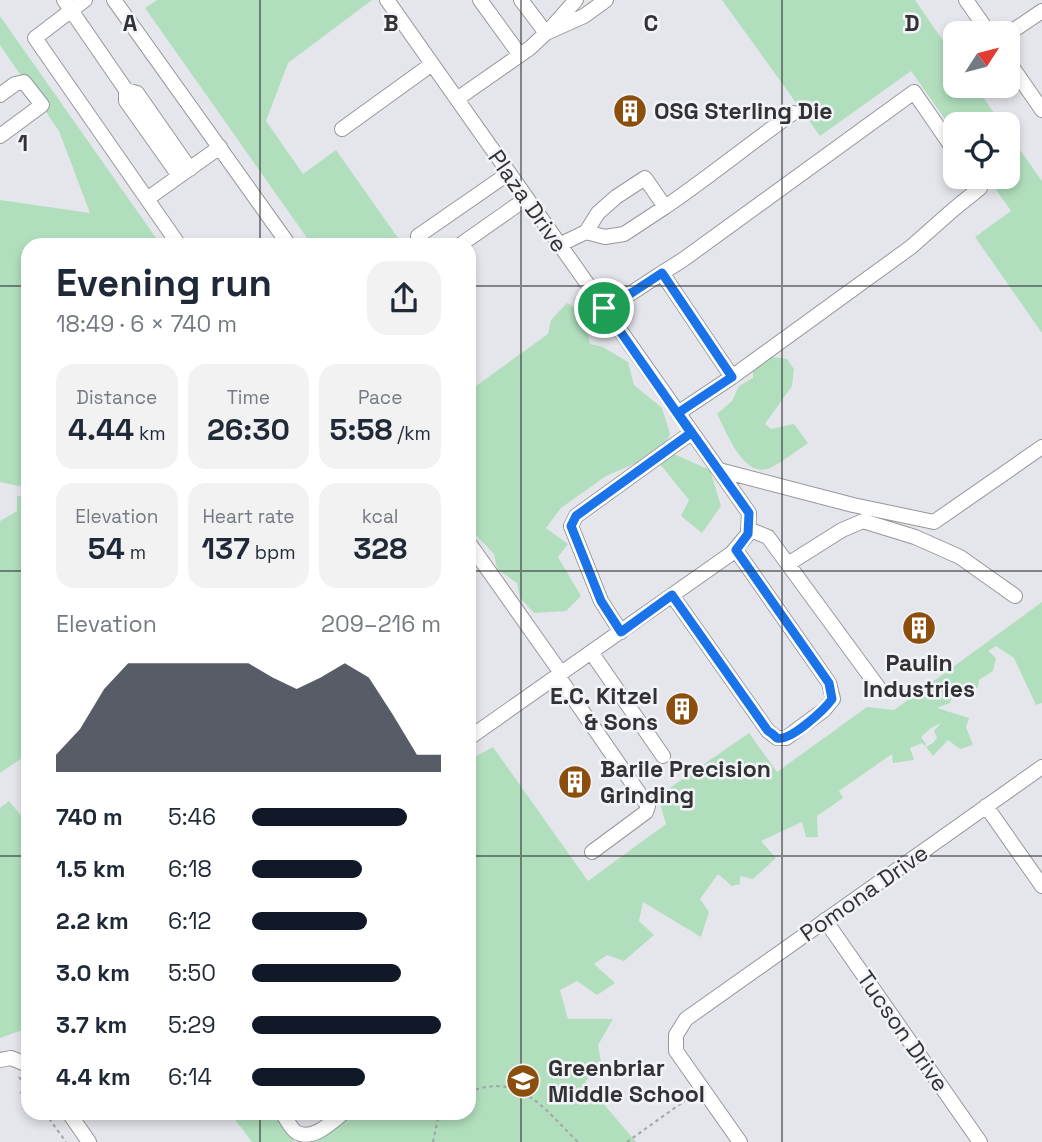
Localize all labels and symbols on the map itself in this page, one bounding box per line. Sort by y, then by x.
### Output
text: A [123,8,138,38]
text: B [383,8,399,38]
text: C [644,8,658,38]
text: D [904,8,920,38]
north arrow [943,21,1020,98]
building icon: OSG Sterling Die [611,92,649,130]
place label: OSG Sterling Die [654,96,833,126]
text: 1 [18,128,28,158]
street label: Plaza Drive [482,144,574,258]
pin [574,278,634,338]
building icon: Paulin Industries [900,609,938,647]
place label: Paulin Industries [863,648,975,704]
place label: E.C. Kitzel & Sons [550,681,658,737]
building icon: E.C. Kitzel & Sons [663,690,701,728]
place label: Barile Precision Grinding [600,754,771,810]
building icon: Barile Precision Grinding [556,763,594,801]
street label: Pomona Drive [794,838,934,948]
street label: Tucson Drive [850,965,956,1097]
place label: Greenbriar Middle School [548,1053,705,1109]
school or university icon: Greenbriar Middle School [504,1062,542,1100]

